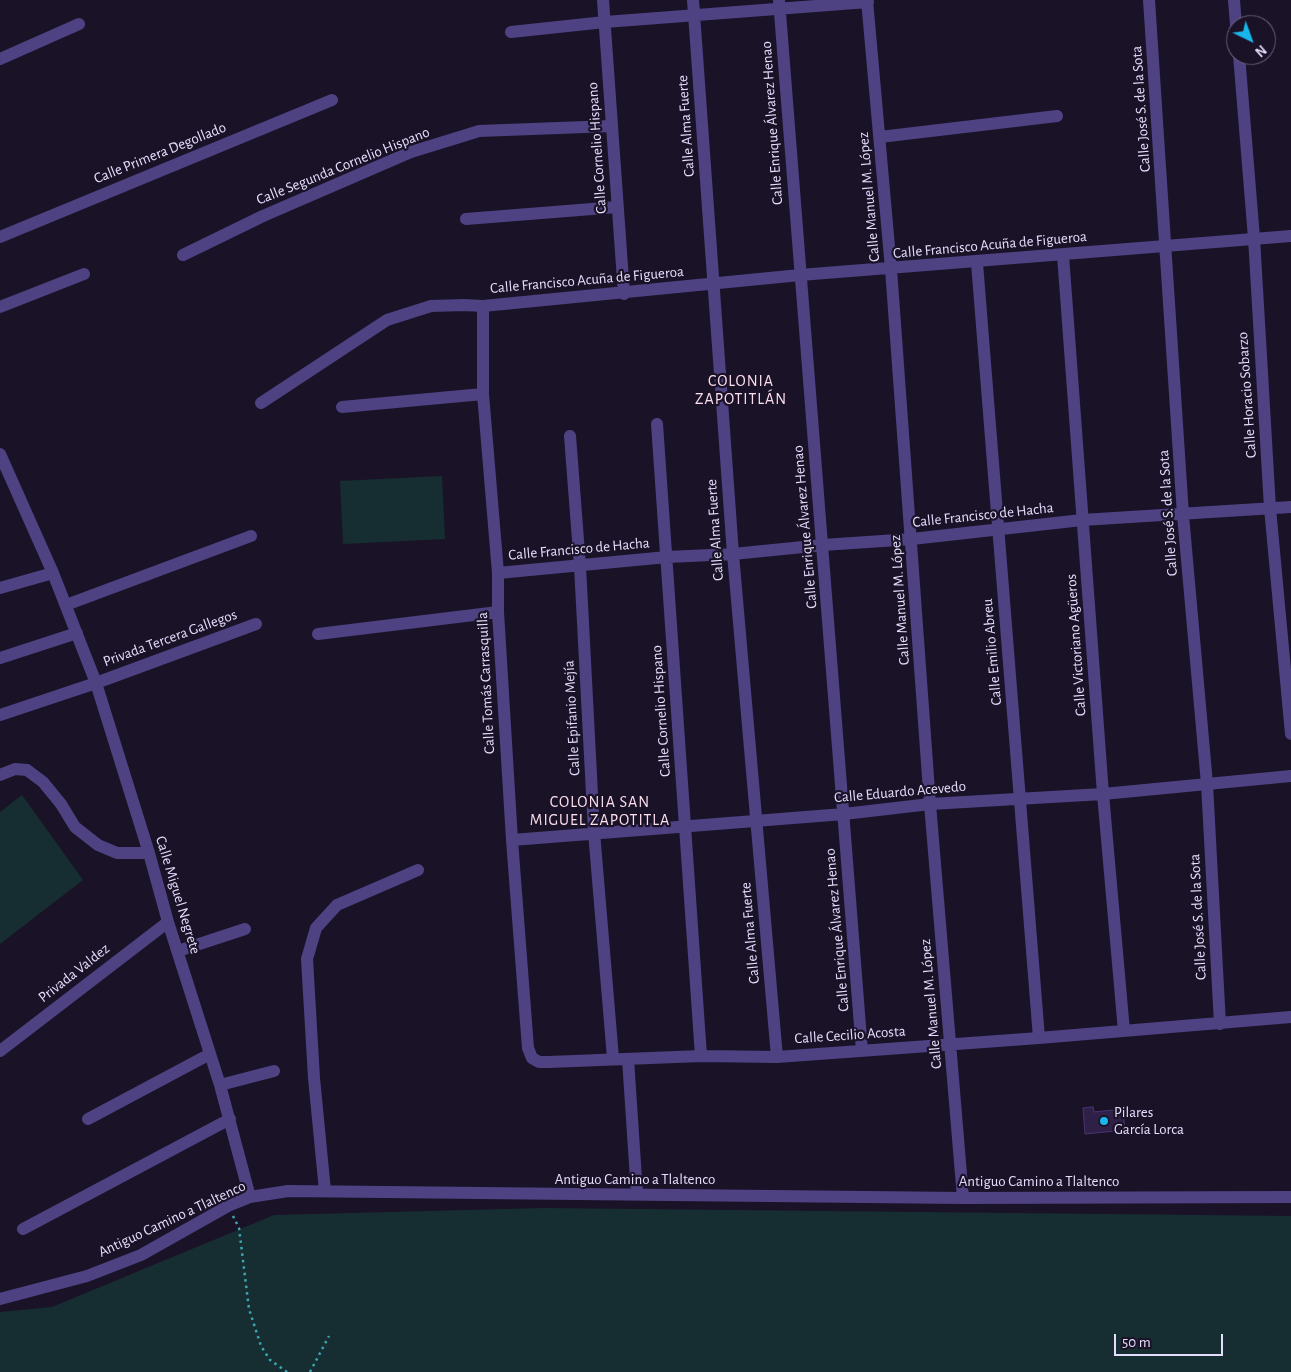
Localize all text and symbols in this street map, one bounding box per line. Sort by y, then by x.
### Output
north arrow [1226,15,1276,65]
street label: Calle Enrique Álvarez Henao [757,41,787,205]
text: N [1252,42,1269,59]
street label: Calle José S. de la Sota [1128,45,1154,173]
street label: Calle Alma Fuerte [673,74,699,178]
street label: Calle Cornelio Hispano [583,82,611,214]
street label: Calle Primera Degollado [91,118,229,188]
street label: Calle Segunda Cornelio Hispano [254,123,432,209]
street label: Calle Manuel M. López [854,131,884,263]
street label: Calle Francisco Acuña de Figueroa [892,228,1088,262]
street label: Calle Francisco Acuña de Figueroa [489,263,685,297]
street label: Calle Horacio Sobarzo [1234,331,1260,459]
district label: COLONIA ZAPOTITLÁN [694,371,788,409]
street label: Calle Enrique Álvarez Henao [789,445,821,609]
street label: Calle José S. de la Sota [1155,449,1181,577]
street label: Calle Alma Fuerte [702,478,728,582]
street label: Calle Francisco de Hacha [912,499,1054,531]
street label: Calle Francisco de Hacha [508,534,650,564]
street label: Calle Manuel M. López [886,534,914,666]
street label: Calle Victoriano Agüeros [1062,573,1090,717]
street label: Calle Emilio Abreu [978,598,1006,706]
street label: Privada Tercera Gallegos [101,605,239,671]
street label: Calle Tomás Carrasquilla [473,612,499,754]
street label: Calle Cornelio Hispano [647,645,675,777]
street label: Calle Epifanio Mejía [560,660,584,776]
street label: Calle Eduardo Acevedo [833,777,967,807]
district label: COLONIA SAN MIGUEL ZAPOTITLA [528,792,672,830]
street label: Calle Miguel Negrete [152,834,204,956]
street label: Calle Enrique Álvarez Henao [821,848,853,1012]
street label: Calle José S. de la Sota [1186,853,1210,981]
street label: Calle Alma Fuerte [737,881,763,985]
street label: Calle Manuel M. López [916,938,946,1070]
street label: Privada Valdez [35,940,113,1006]
street label: Calle Cecilio Acosta [794,1022,906,1048]
place label: Pilares García Lorca [1114,1103,1184,1138]
marker: Pilares García Lorca [1098,1115,1110,1127]
street label: Antiguo Camino a Tlaltenco [555,1170,715,1188]
street label: Antiguo Camino a Tlaltenco [959,1172,1119,1190]
street label: Antiguo Camino a Tlaltenco [95,1177,249,1261]
scale bar [1116,1324,1225,1356]
text: 50 m [1122,1335,1151,1350]

